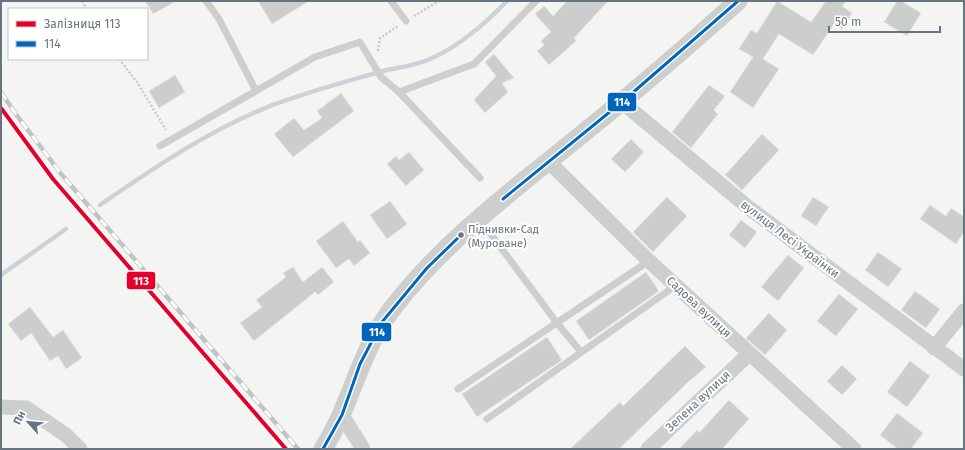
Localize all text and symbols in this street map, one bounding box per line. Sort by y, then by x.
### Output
legend [8,8,148,60]
scale bar [829,8,940,34]
text: 50 m [835,15,861,29]
text: Залізниця 113 [44,17,120,31]
text: 114 [44,37,61,51]
line badge: 114 [607,92,637,112]
text: 114 [614,96,630,109]
street label: вулиця Лесі Українки [738,197,842,281]
place label: Піднивки-Сад (Муроване) [468,223,539,250]
marker: Піднивки-Сад (Муроване) [456,230,466,240]
line badge: 113 [126,271,156,290]
street label: Садова вулиця [664,273,734,341]
text: 113 [133,275,149,288]
line badge: 114 [361,322,392,342]
text: 114 [369,326,385,339]
street label: Зелена вулиця [663,368,733,434]
north arrow [8,402,48,442]
text: Пн [11,409,28,427]

